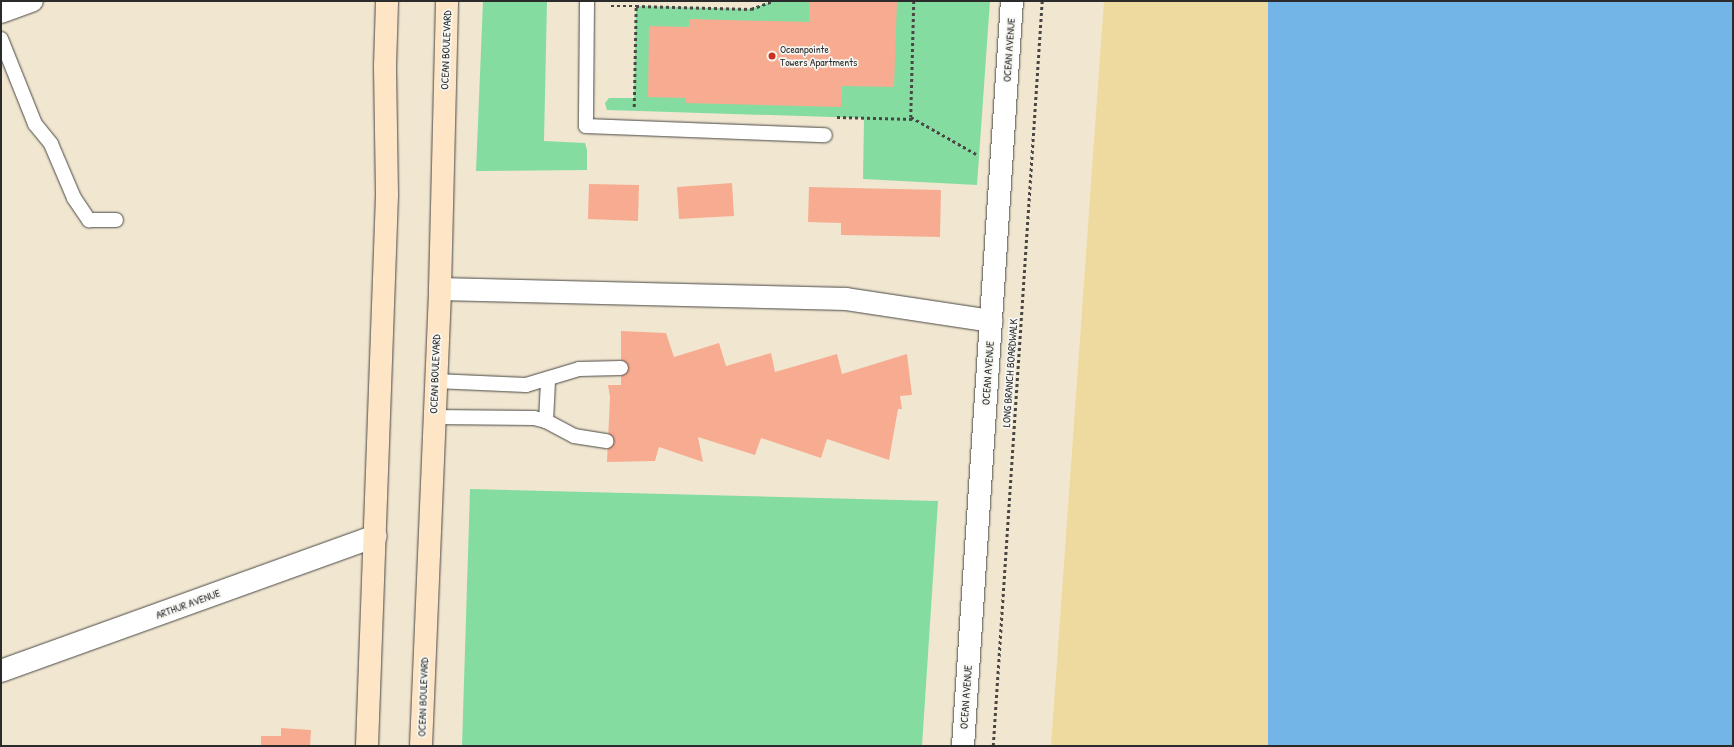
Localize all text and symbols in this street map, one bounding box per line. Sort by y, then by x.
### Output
street label: OCEAN BOULEVARD [438,10,454,90]
street label: OCEAN AVENUE [1000,18,1018,82]
place label: Oceanpointe Towers Apartments [780,43,857,69]
marker: Oceanpointe Towers Apartments [767,51,777,61]
street label: LONG BRANCH BOARDWALK [1000,318,1020,428]
street label: OCEAN BOULEVARD [427,334,443,414]
street label: OCEAN AVENUE [979,341,997,405]
street label: ARTHUR AVENUE [154,586,222,622]
street label: OCEAN BOULEVARD [415,657,431,737]
street label: OCEAN AVENUE [957,665,975,729]

